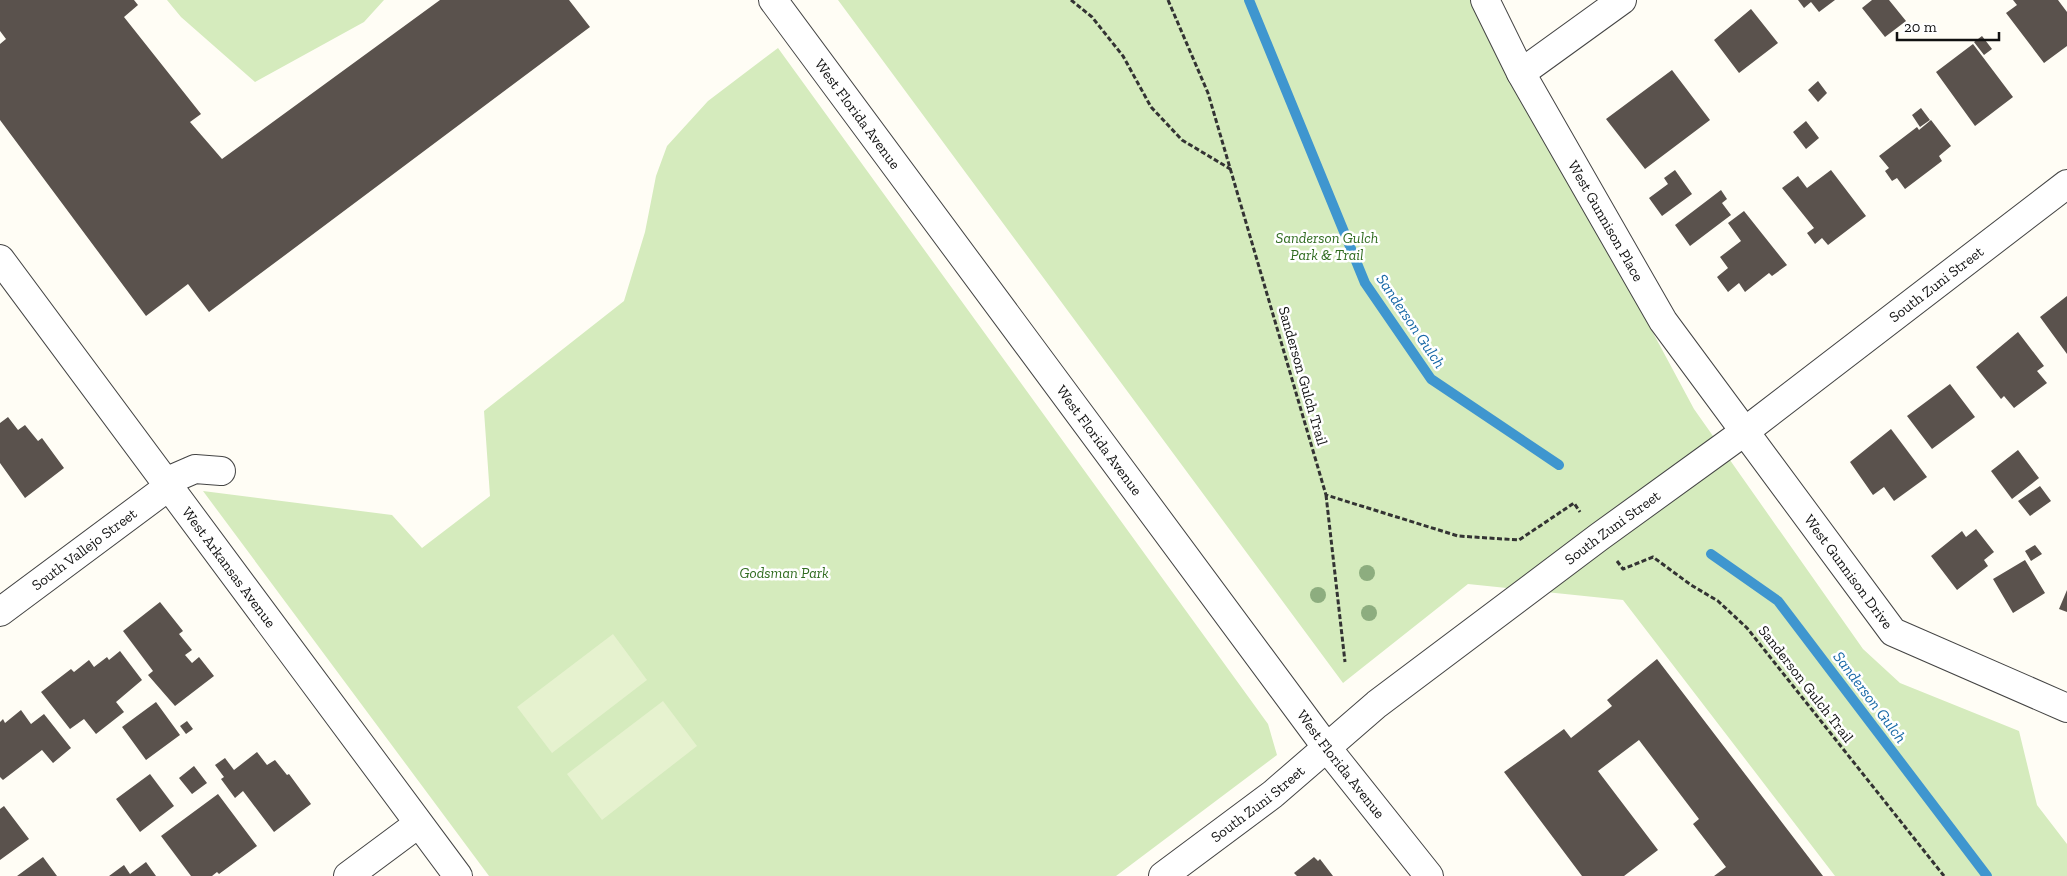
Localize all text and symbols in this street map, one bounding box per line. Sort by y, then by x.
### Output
scale bar [1897,10,2000,42]
text: 20 m [1904,18,1937,36]
street label: West Florida Avenue [811,55,904,173]
street label: West Gunnison Place [1564,157,1647,285]
park label: Sanderson Gulch Park & Trail [1276,229,1379,264]
street label: South Zuni Street [1886,242,1987,326]
water label: Sanderson Gulch [1372,270,1450,372]
street label: Sanderson Gulch Trail [1275,305,1331,447]
street label: West Florida Avenue [1052,382,1146,499]
street label: South Zuni Street [1561,486,1664,569]
street label: West Arkansas Avenue [178,503,280,631]
street label: South Vallejo Street [28,504,141,594]
street label: West Gunnison Drive [1800,511,1897,632]
park label: Godsman Park [739,564,829,582]
street label: Sanderson Gulch Trail [1755,622,1857,746]
water label: Sanderson Gulch [1829,647,1911,747]
street label: West Florida Avenue [1293,706,1389,822]
street label: South Zuni Street [1207,761,1309,846]

